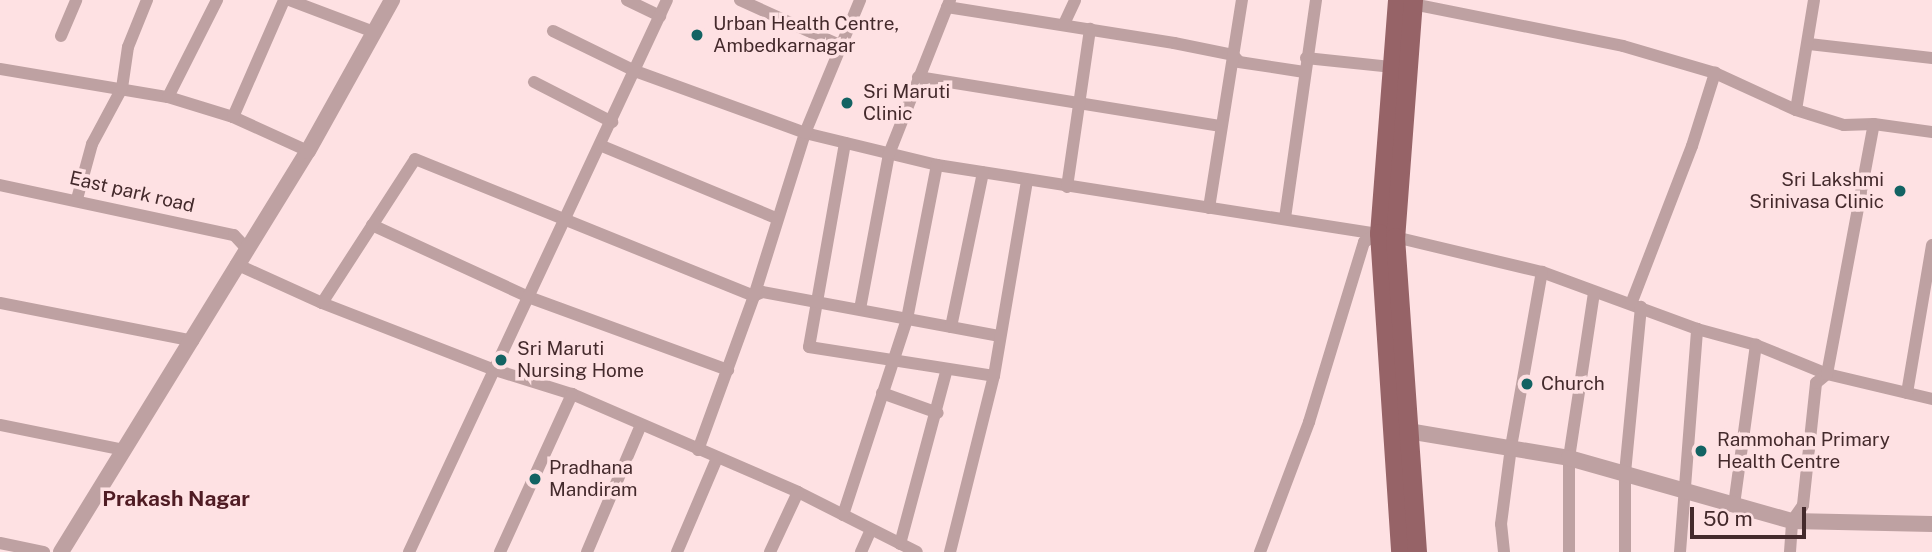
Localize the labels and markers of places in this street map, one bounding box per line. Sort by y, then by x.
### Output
place label: Urban Health Centre, Ambedkarnagar [713,13,899,57]
marker: Urban Health Centre, Ambedkarnagar [687,25,707,45]
place label: Sri Maruti Clinic [863,81,950,125]
marker: Sri Maruti Clinic [837,93,857,113]
place label: Sri Lakshmi Srinivasa Clinic [1749,169,1884,213]
marker: Sri Lakshmi Srinivasa Clinic [1890,181,1910,201]
place label: Sri Maruti Nursing Home [517,338,644,382]
marker: Sri Maruti Nursing Home [491,350,511,370]
place label: Church [1541,373,1605,395]
marker: Church [1519,376,1535,392]
place label: Rammohan Primary Health Centre [1717,429,1890,473]
marker: Rammohan Primary Health Centre [1691,441,1711,461]
place label: Pradhana Mandiram [549,457,638,501]
marker: Pradhana Mandiram [527,471,543,487]

